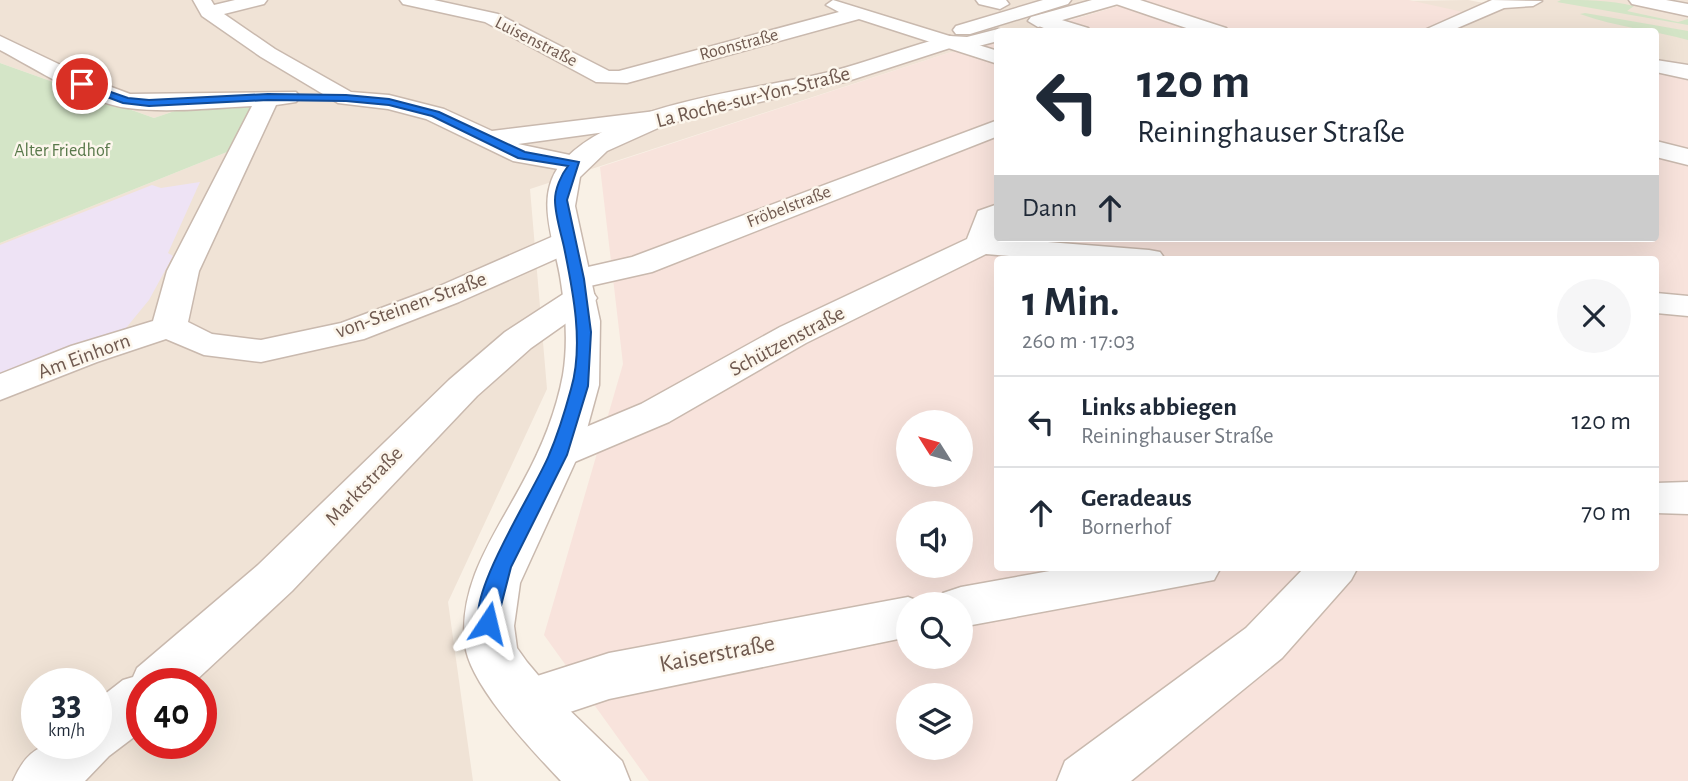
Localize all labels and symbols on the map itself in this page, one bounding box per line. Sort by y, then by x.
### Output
street label: Luisenstraße [492,14,580,70]
street label: Roonstraße [698,26,780,64]
pin [52,54,112,114]
street label: La Roche-sur-Yon-Straße [654,63,852,131]
park label: Alter Friedhof [14,142,111,160]
street label: Fröbelstraße [745,183,833,231]
street label: von-Steinen-Straße [333,268,489,342]
street label: Schützenstraße [726,302,848,380]
street label: Am Einhorn [35,330,133,382]
north arrow [896,410,973,486]
street label: Marktstraße [321,442,407,530]
position arrow [451,586,525,660]
street label: Kaiserstraße [657,631,777,677]
speed limit sign: 40 [126,668,217,759]

